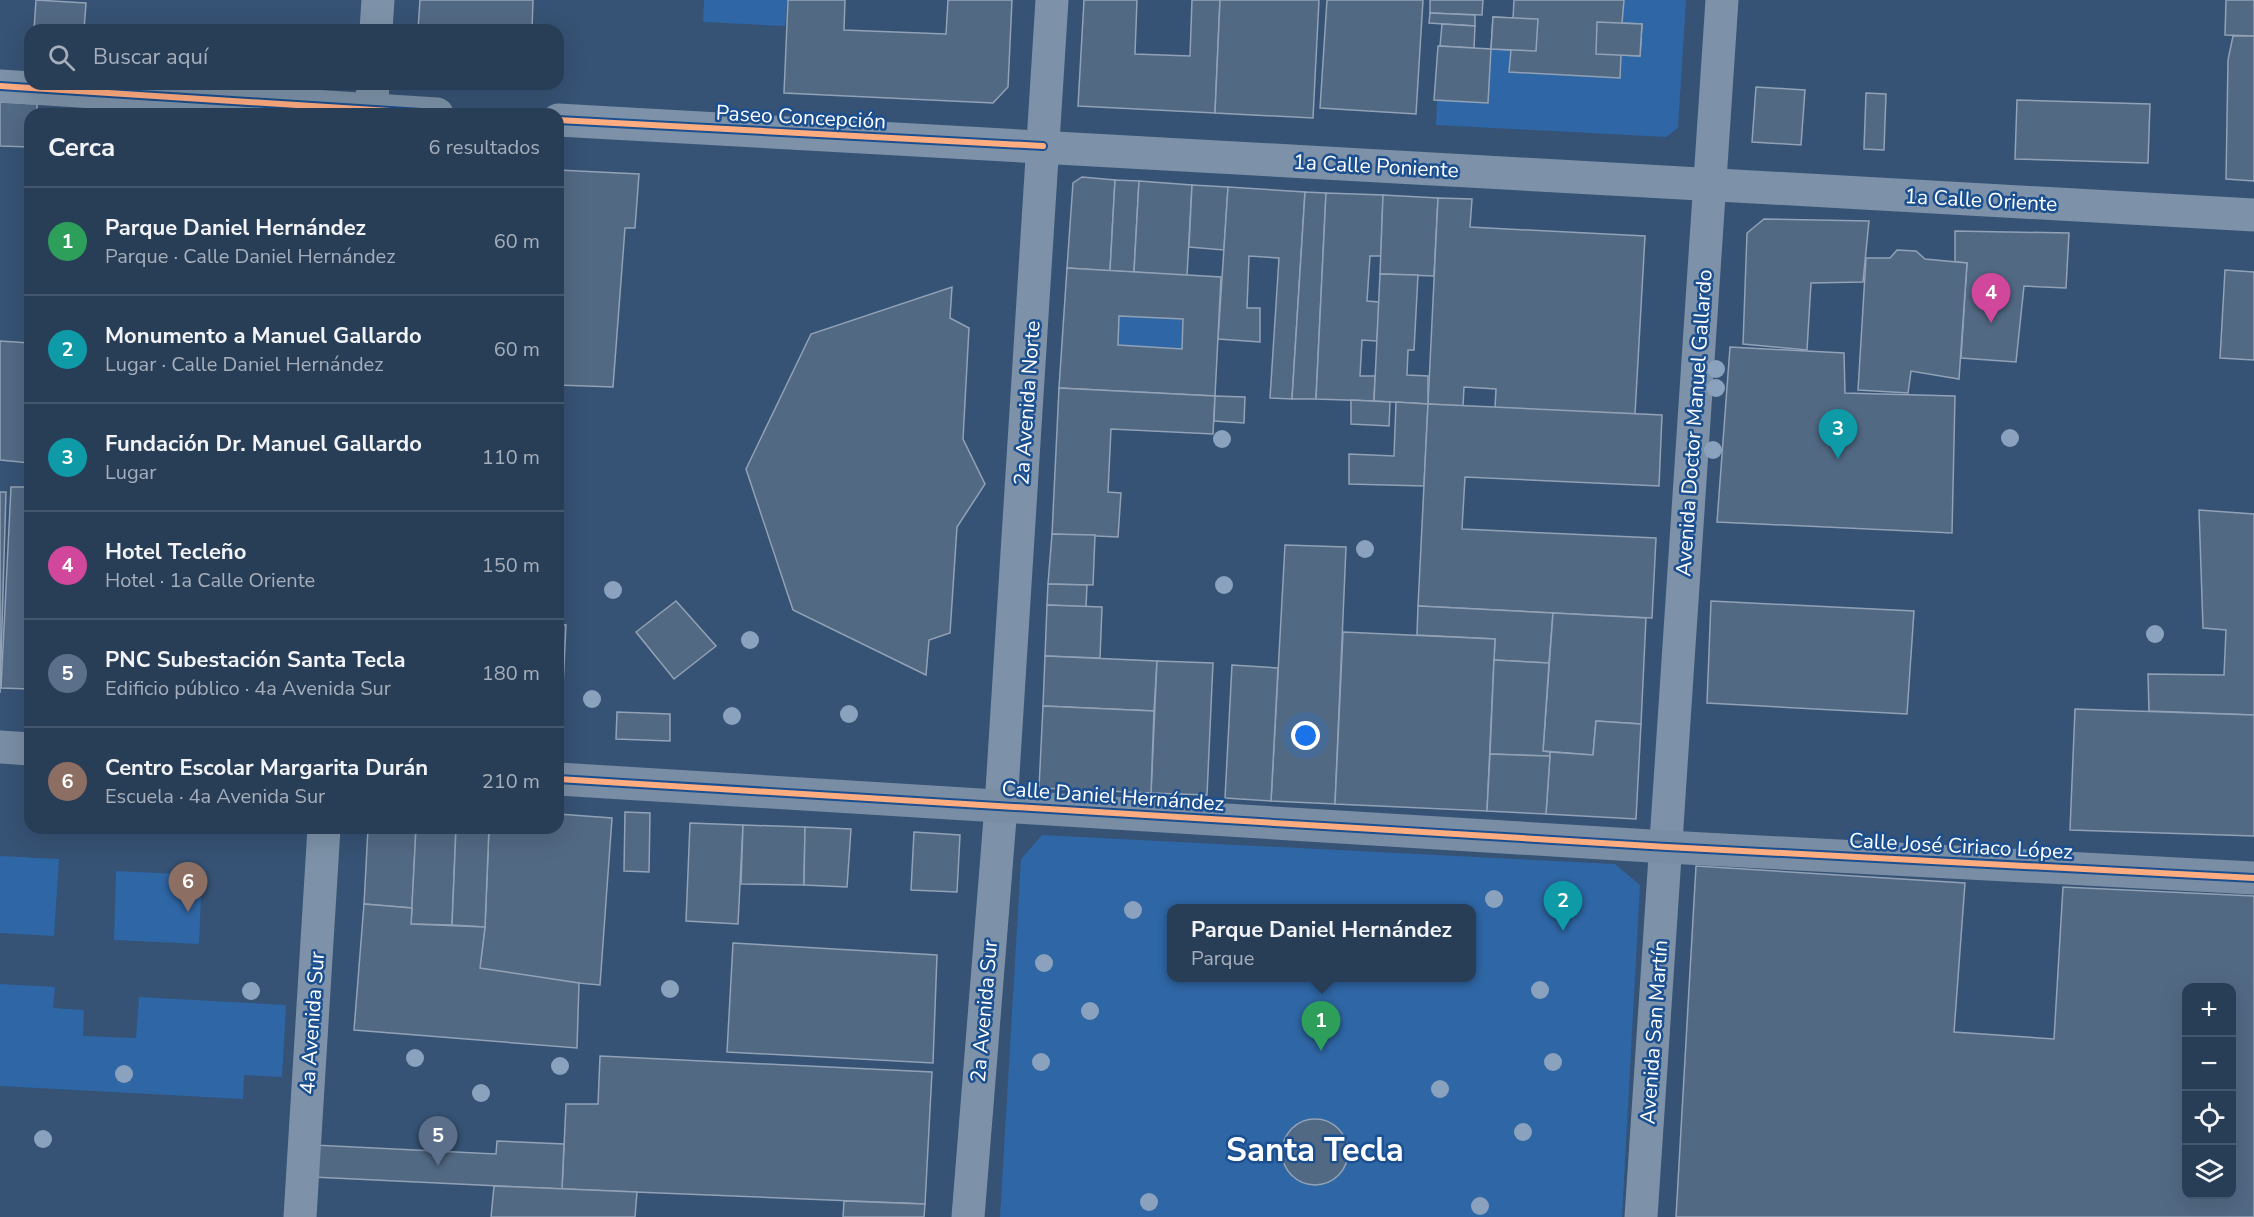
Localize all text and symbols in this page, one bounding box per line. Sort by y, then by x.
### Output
search box [24,24,564,90]
icon: search [45,41,78,74]
text: Buscar aquí [93,42,208,72]
street label: Paseo Concepción [715,99,887,135]
text: Cerca [48,130,115,165]
text: 6 resultados [429,134,540,161]
street label: 1a Calle Poniente [1292,148,1460,184]
street label: 1a Calle Oriente [1904,182,2058,218]
text: Parque Daniel Hernández [105,213,366,243]
text: 1 [62,228,74,255]
text: 60 m [494,228,540,255]
text: Parque · Calle Daniel Hernández [105,243,395,270]
street label: Avenida Doctor Manuel Gallardo [1669,268,1719,578]
pin: 4 [1972,274,2010,323]
street label: 2a Avenida Norte [1007,320,1047,486]
text: Monumento a Manuel Gallardo [105,321,422,351]
text: 2 [62,336,74,363]
text: 60 m [494,336,540,363]
text: Lugar · Calle Daniel Hernández [105,351,383,378]
pin: 3 [1818,410,1858,459]
text: Fundación Dr. Manuel Gallardo [105,429,422,459]
text: 3 [62,444,74,471]
text: 110 m [482,444,540,471]
text: Lugar [105,459,156,486]
text: Hotel Tecleño [105,537,246,567]
text: 4 [62,552,74,579]
text: 150 m [482,552,540,579]
text: Hotel · 1a Calle Oriente [105,567,315,594]
text: PNC Subestación Santa Tecla [105,645,406,675]
text: 5 [62,660,74,687]
text: 180 m [482,660,540,687]
text: Edificio público · 4a Avenida Sur [105,675,391,702]
your location [1291,721,1320,750]
text: Centro Escolar Margarita Durán [105,753,428,783]
text: 6 [62,768,74,795]
text: 210 m [482,768,540,795]
street label: Calle Daniel Hernández [1001,774,1225,818]
text: Escuela · 4a Avenida Sur [105,783,325,810]
street label: Calle José Ciriaco López [1848,826,2074,866]
pin: 6 [168,862,207,912]
pin: 2 [1544,882,1582,931]
popup [1167,904,1476,982]
text: Parque Daniel Hernández [1191,915,1452,945]
street label: 2a Avenida Sur [964,938,1004,1084]
street label: Avenida San Martín [1634,939,1674,1125]
text: Parque [1191,945,1254,972]
street label: 4a Avenida Sur [293,950,331,1096]
map controls [2182,983,2236,1199]
button: + [2182,983,2236,1037]
pin: 1 [1302,1002,1340,1051]
button: − [2182,1037,2236,1091]
button: locate [2182,1091,2236,1145]
pin: 5 [418,1116,458,1166]
district label: Santa Tecla [1226,1128,1404,1173]
button: layers [2182,1145,2236,1199]

